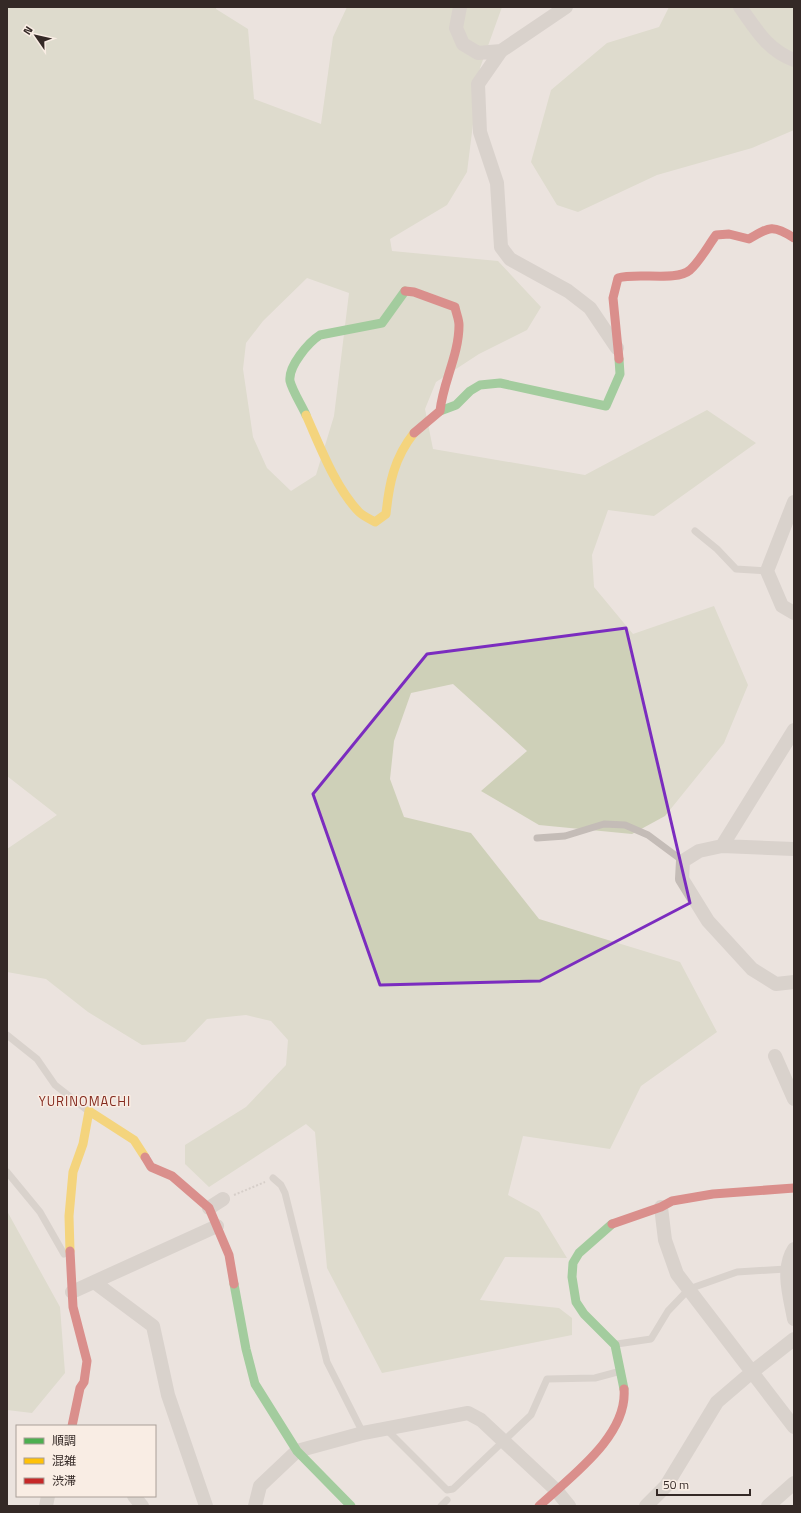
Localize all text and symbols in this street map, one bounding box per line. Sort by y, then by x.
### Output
north arrow [16,16,56,56]
text: N [19,23,36,38]
district label: YURINOMACHI [39,1091,131,1111]
legend [16,1425,156,1497]
text: 順調 [52,1431,76,1450]
text: 混雑 [52,1451,76,1470]
text: 渋滞 [52,1471,76,1490]
scale bar [657,1471,750,1497]
text: 50 m [663,1475,689,1494]

